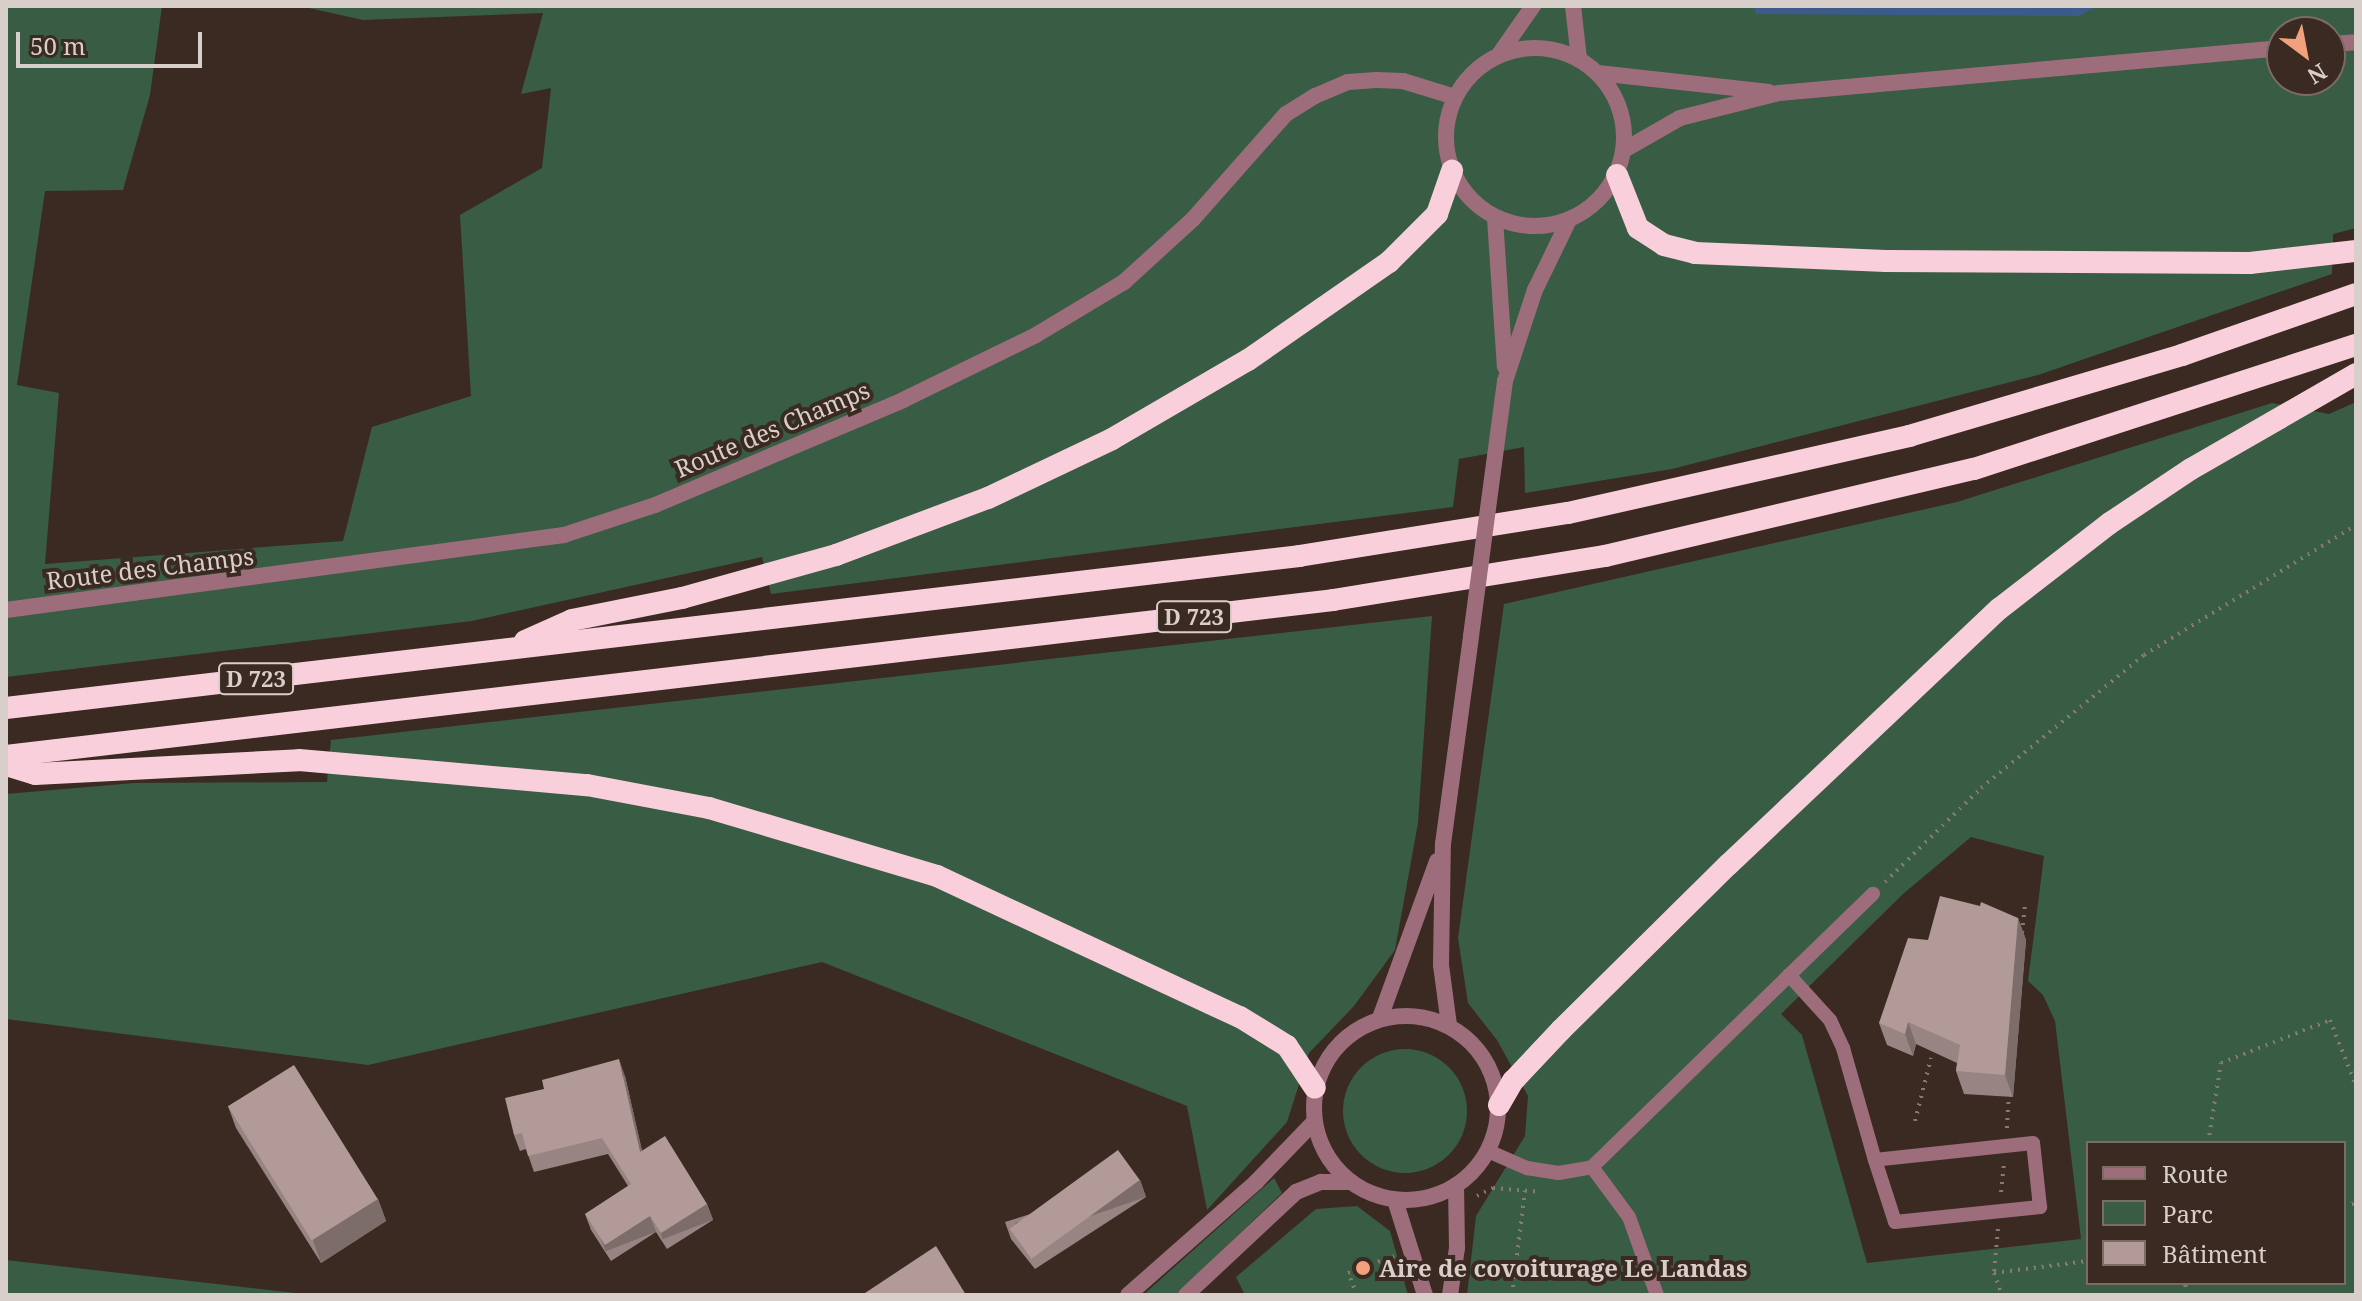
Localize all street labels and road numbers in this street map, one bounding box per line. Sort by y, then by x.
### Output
street label: Route des Champs [670,375,874,483]
street label: Route des Champs [45,541,255,595]
road number: D 723 [1156,599,1232,635]
road number: D 723 [218,661,294,697]

